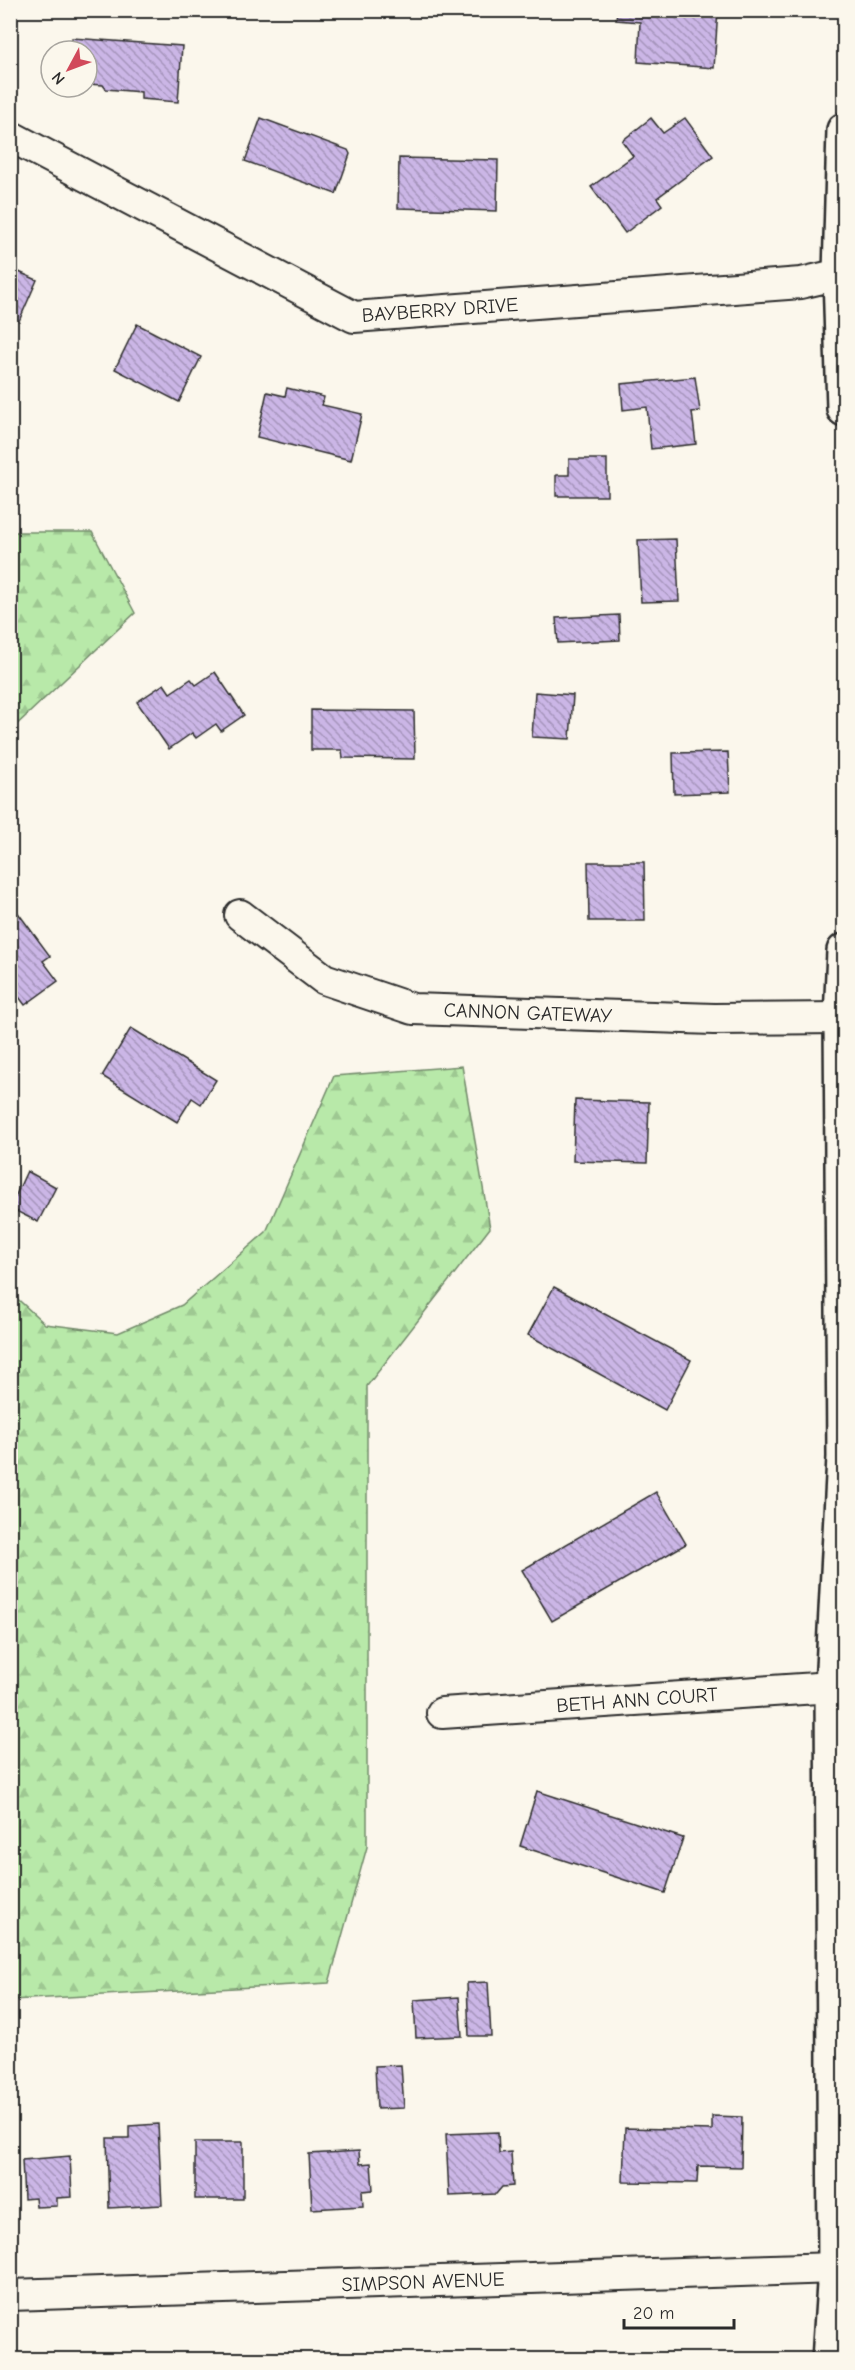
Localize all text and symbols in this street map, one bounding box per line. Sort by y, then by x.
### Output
north arrow [39,39,99,99]
text: N [48,68,69,88]
street label: BAYBERRY DRIVE [361,293,519,327]
street label: CANNON GATEWAY [443,999,613,1027]
street label: BETH ANN COURT [555,1683,719,1717]
street label: SIMPSON AVENUE [341,2268,505,2296]
scale bar [624,2292,734,2330]
text: 20 m [633,2303,674,2324]

